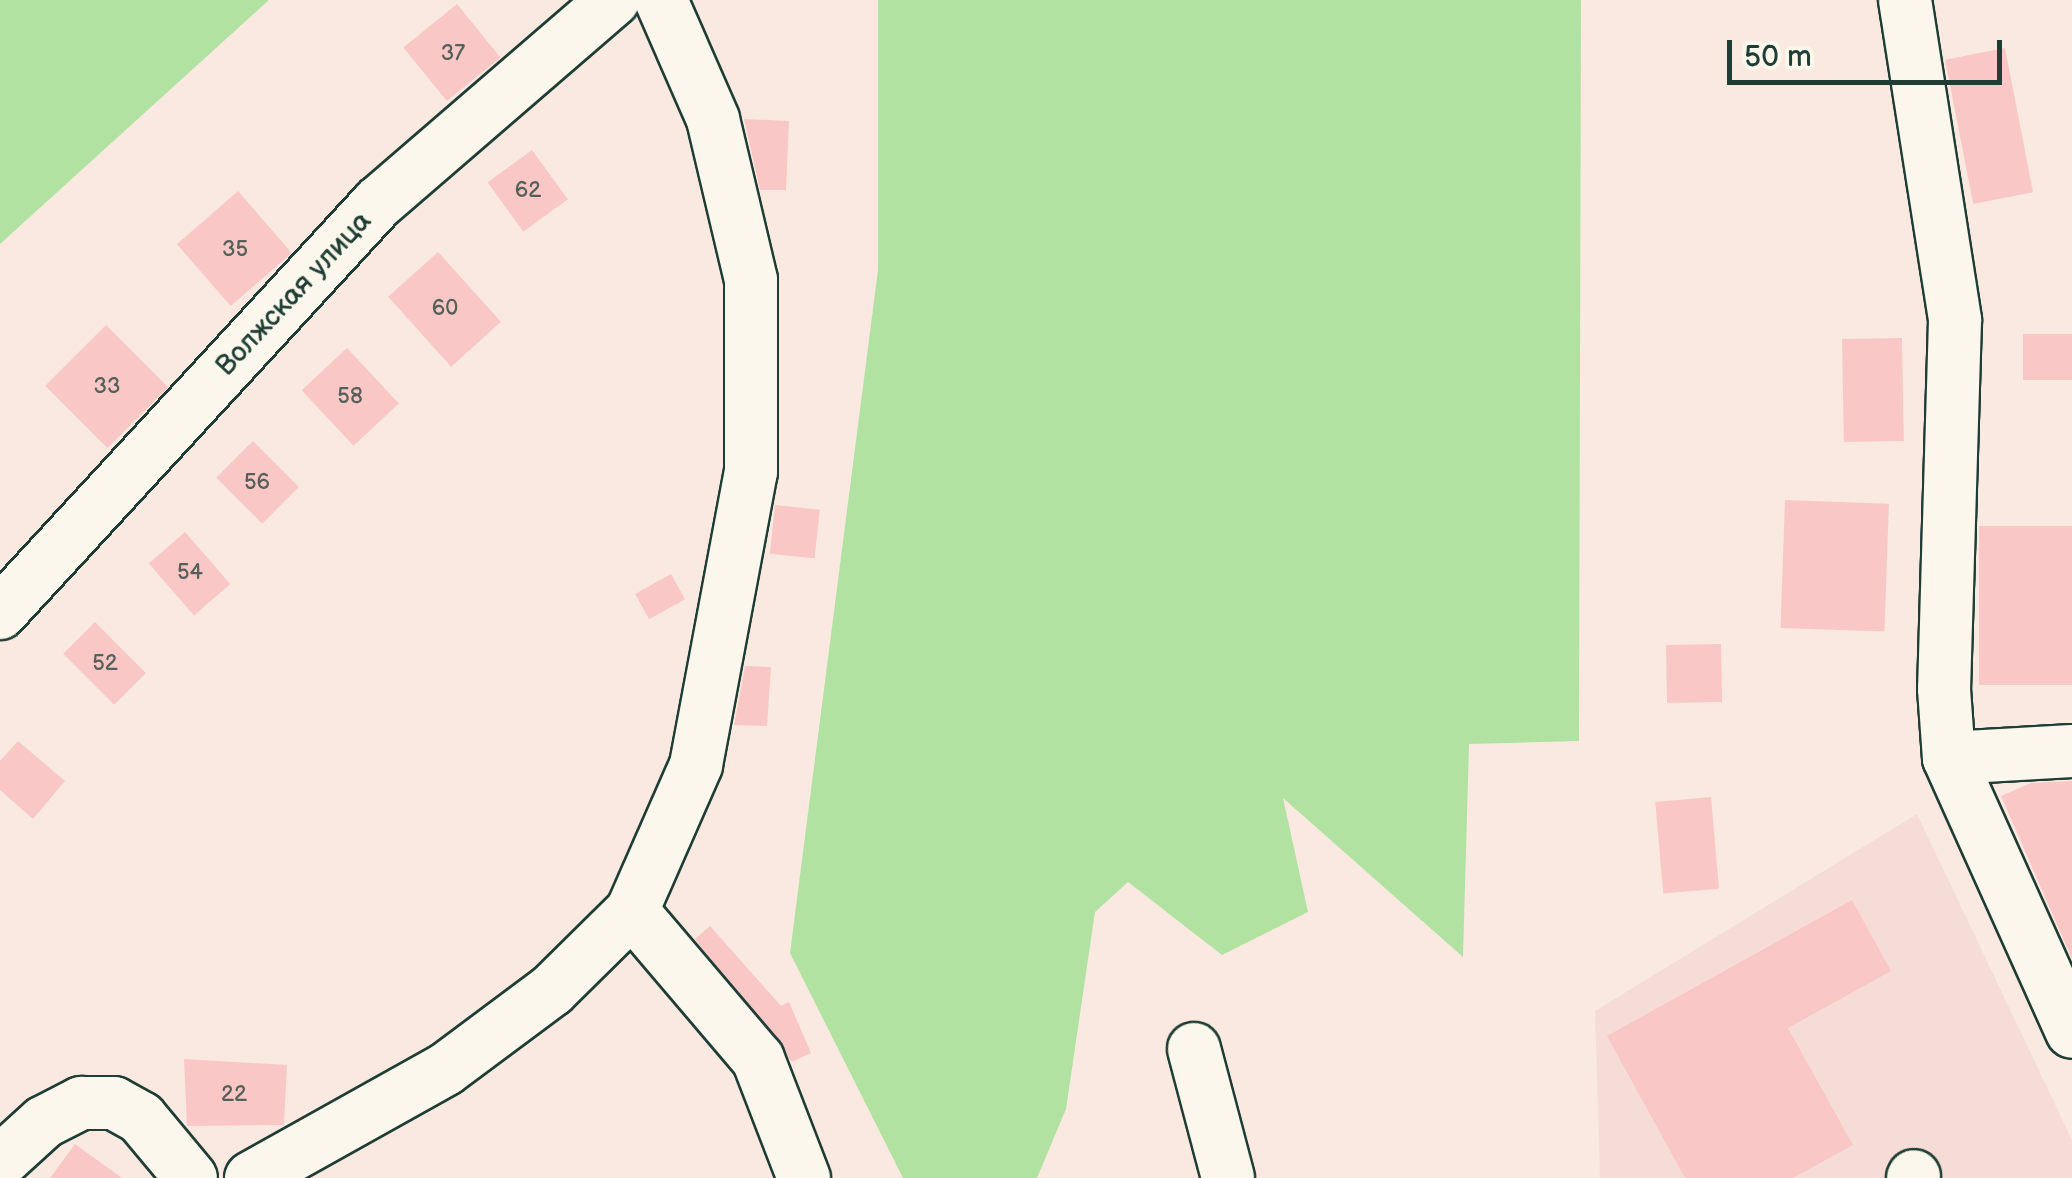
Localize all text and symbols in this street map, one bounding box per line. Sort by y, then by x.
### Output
scale bar [1732,20,2007,82]
text: 50 m [1744,39,1812,75]
house number: 37 [441,41,465,67]
house number: 62 [515,178,541,204]
street label: Волжская улица [209,205,379,383]
house number: 35 [222,237,248,263]
house number: 60 [432,296,458,322]
house number: 33 [93,374,121,400]
house number: 58 [337,384,363,410]
house number: 56 [244,470,270,496]
house number: 54 [177,560,203,586]
house number: 52 [92,651,118,677]
house number: 22 [221,1082,247,1108]

